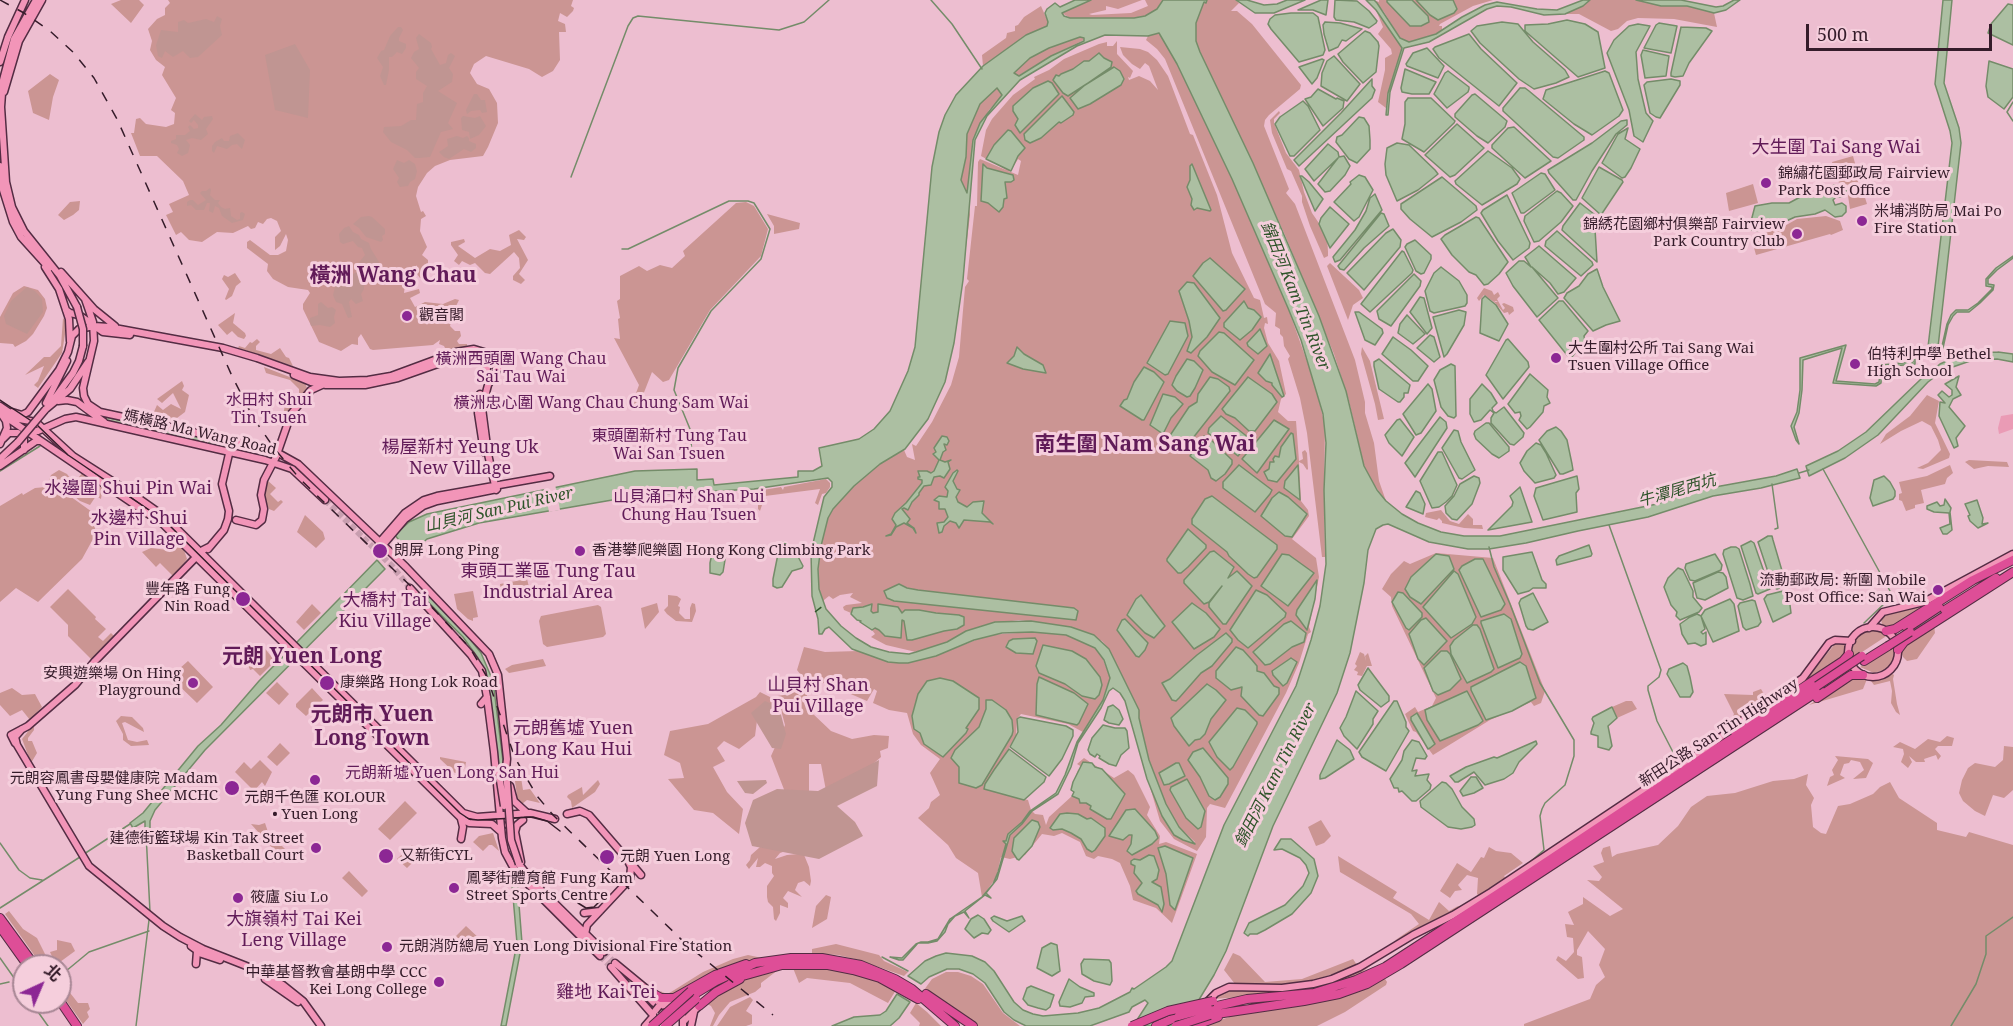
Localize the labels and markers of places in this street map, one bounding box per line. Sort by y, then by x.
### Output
place label: 錦繡花園郵政局 Fairview Park Post Office [1778,165,1950,200]
marker: 錦繡花園郵政局 Fairview Park Post Office [1759,176,1773,190]
place label: 米埔消防局 Mai Po Fire Station [1874,203,2002,238]
marker: 米埔消防局 Mai Po Fire Station [1855,214,1869,228]
place label: 錦綉花園鄉村俱樂部 Fairview Park Country Club [1583,216,1785,251]
marker: 錦綉花園鄉村俱樂部 Fairview Park Country Club [1790,227,1804,241]
place label: 觀音閣 [419,307,464,325]
marker: 觀音閣 [400,309,414,323]
place label: 大生圍村公所 Tai Sang Wai Tsuen Village Office [1568,340,1754,375]
place label: 伯特利中學 Bethel High School [1867,346,1991,381]
marker: 大生圍村公所 Tai Sang Wai Tsuen Village Office [1549,351,1563,365]
marker: 伯特利中學 Bethel High School [1848,357,1862,371]
marker: 朗屏 Long Ping [371,542,389,560]
place label: 朗屏 Long Ping [394,542,499,560]
place label: 香港攀爬樂園 Hong Kong Climbing Park [592,542,870,560]
marker: 香港攀爬樂園 Hong Kong Climbing Park [573,544,587,558]
place label: 流動郵政局: 新圍 Mobile Post Office: San Wai [1760,572,1926,607]
place label: 豐年路 Fung Nin Road [145,581,230,616]
marker: 流動郵政局: 新圍 Mobile Post Office: San Wai [1931,583,1945,597]
marker: 豐年路 Fung Nin Road [234,590,252,608]
place label: 安興遊樂場 On Hing Playground [43,665,181,700]
marker: 康樂路 Hong Lok Road [318,674,336,692]
place label: 康樂路 Hong Lok Road [340,674,498,692]
marker: 安興遊樂場 On Hing Playground [186,676,200,690]
place label: 元朗容鳳書母嬰健康院 Madam Yung Fung Shee MCHC [10,770,218,805]
marker: 元朗千色匯 KOLOUR • Yuen Long [308,773,322,787]
marker: 元朗容鳳書母嬰健康院 Madam Yung Fung Shee MCHC [223,779,241,797]
place label: 元朗千色匯 KOLOUR • Yuen Long [244,789,386,824]
place label: 建德街籃球場 Kin Tak Street Basketball Court [110,830,304,865]
marker: 建德街籃球場 Kin Tak Street Basketball Court [309,841,323,855]
marker: 又新街CYL [377,847,395,865]
place label: 又新街CYL [400,847,473,865]
marker: 元朗 Yuen Long [598,848,616,866]
place label: 元朗 Yuen Long [620,848,730,866]
place label: 鳳琴街體育館 Fung Kam Street Sports Centre [466,870,633,905]
marker: 鳳琴街體育館 Fung Kam Street Sports Centre [447,881,461,895]
place label: 筱廬 Siu Lo [250,889,328,907]
marker: 筱廬 Siu Lo [231,891,245,905]
place label: 元朗消防總局 Yuen Long Divisional Fire Station [399,938,732,956]
marker: 元朗消防總局 Yuen Long Divisional Fire Station [380,940,394,954]
place label: 中華基督教會基朗中學 CCC Kei Long College [245,964,427,999]
marker: 中華基督教會基朗中學 CCC Kei Long College [432,975,446,989]

